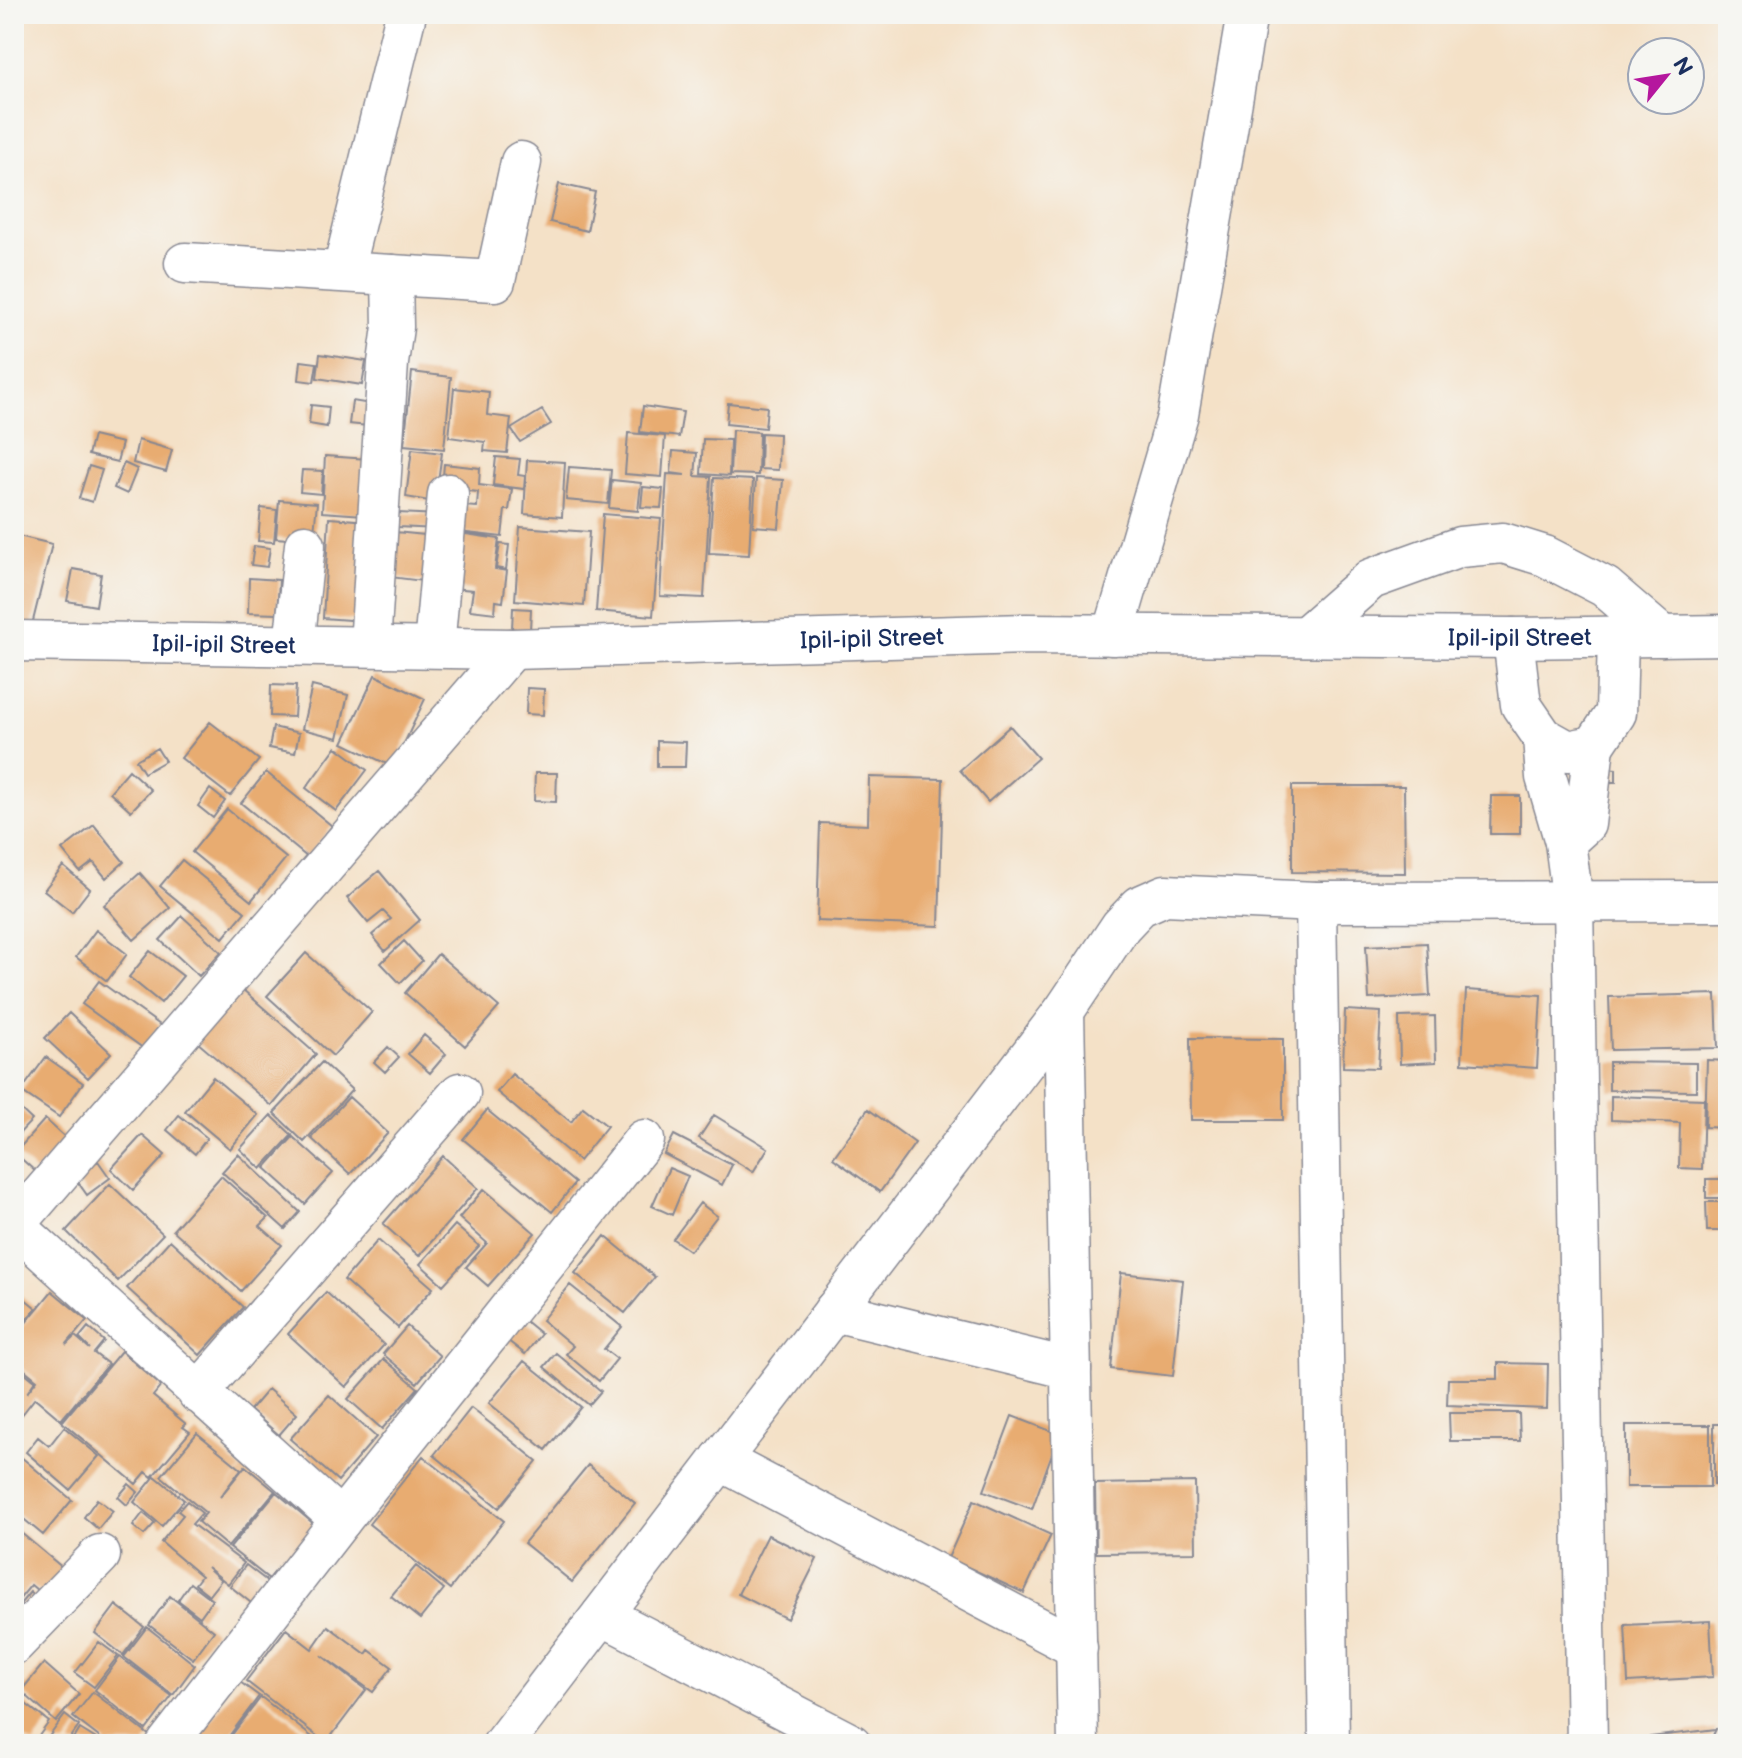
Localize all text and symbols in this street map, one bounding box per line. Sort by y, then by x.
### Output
north arrow [1626,36,1706,116]
text: N [1666,53,1698,81]
street label: Ipil-ipil Street [800,622,945,656]
street label: Ipil-ipil Street [1448,623,1592,653]
street label: Ipil-ipil Street [152,629,297,661]

